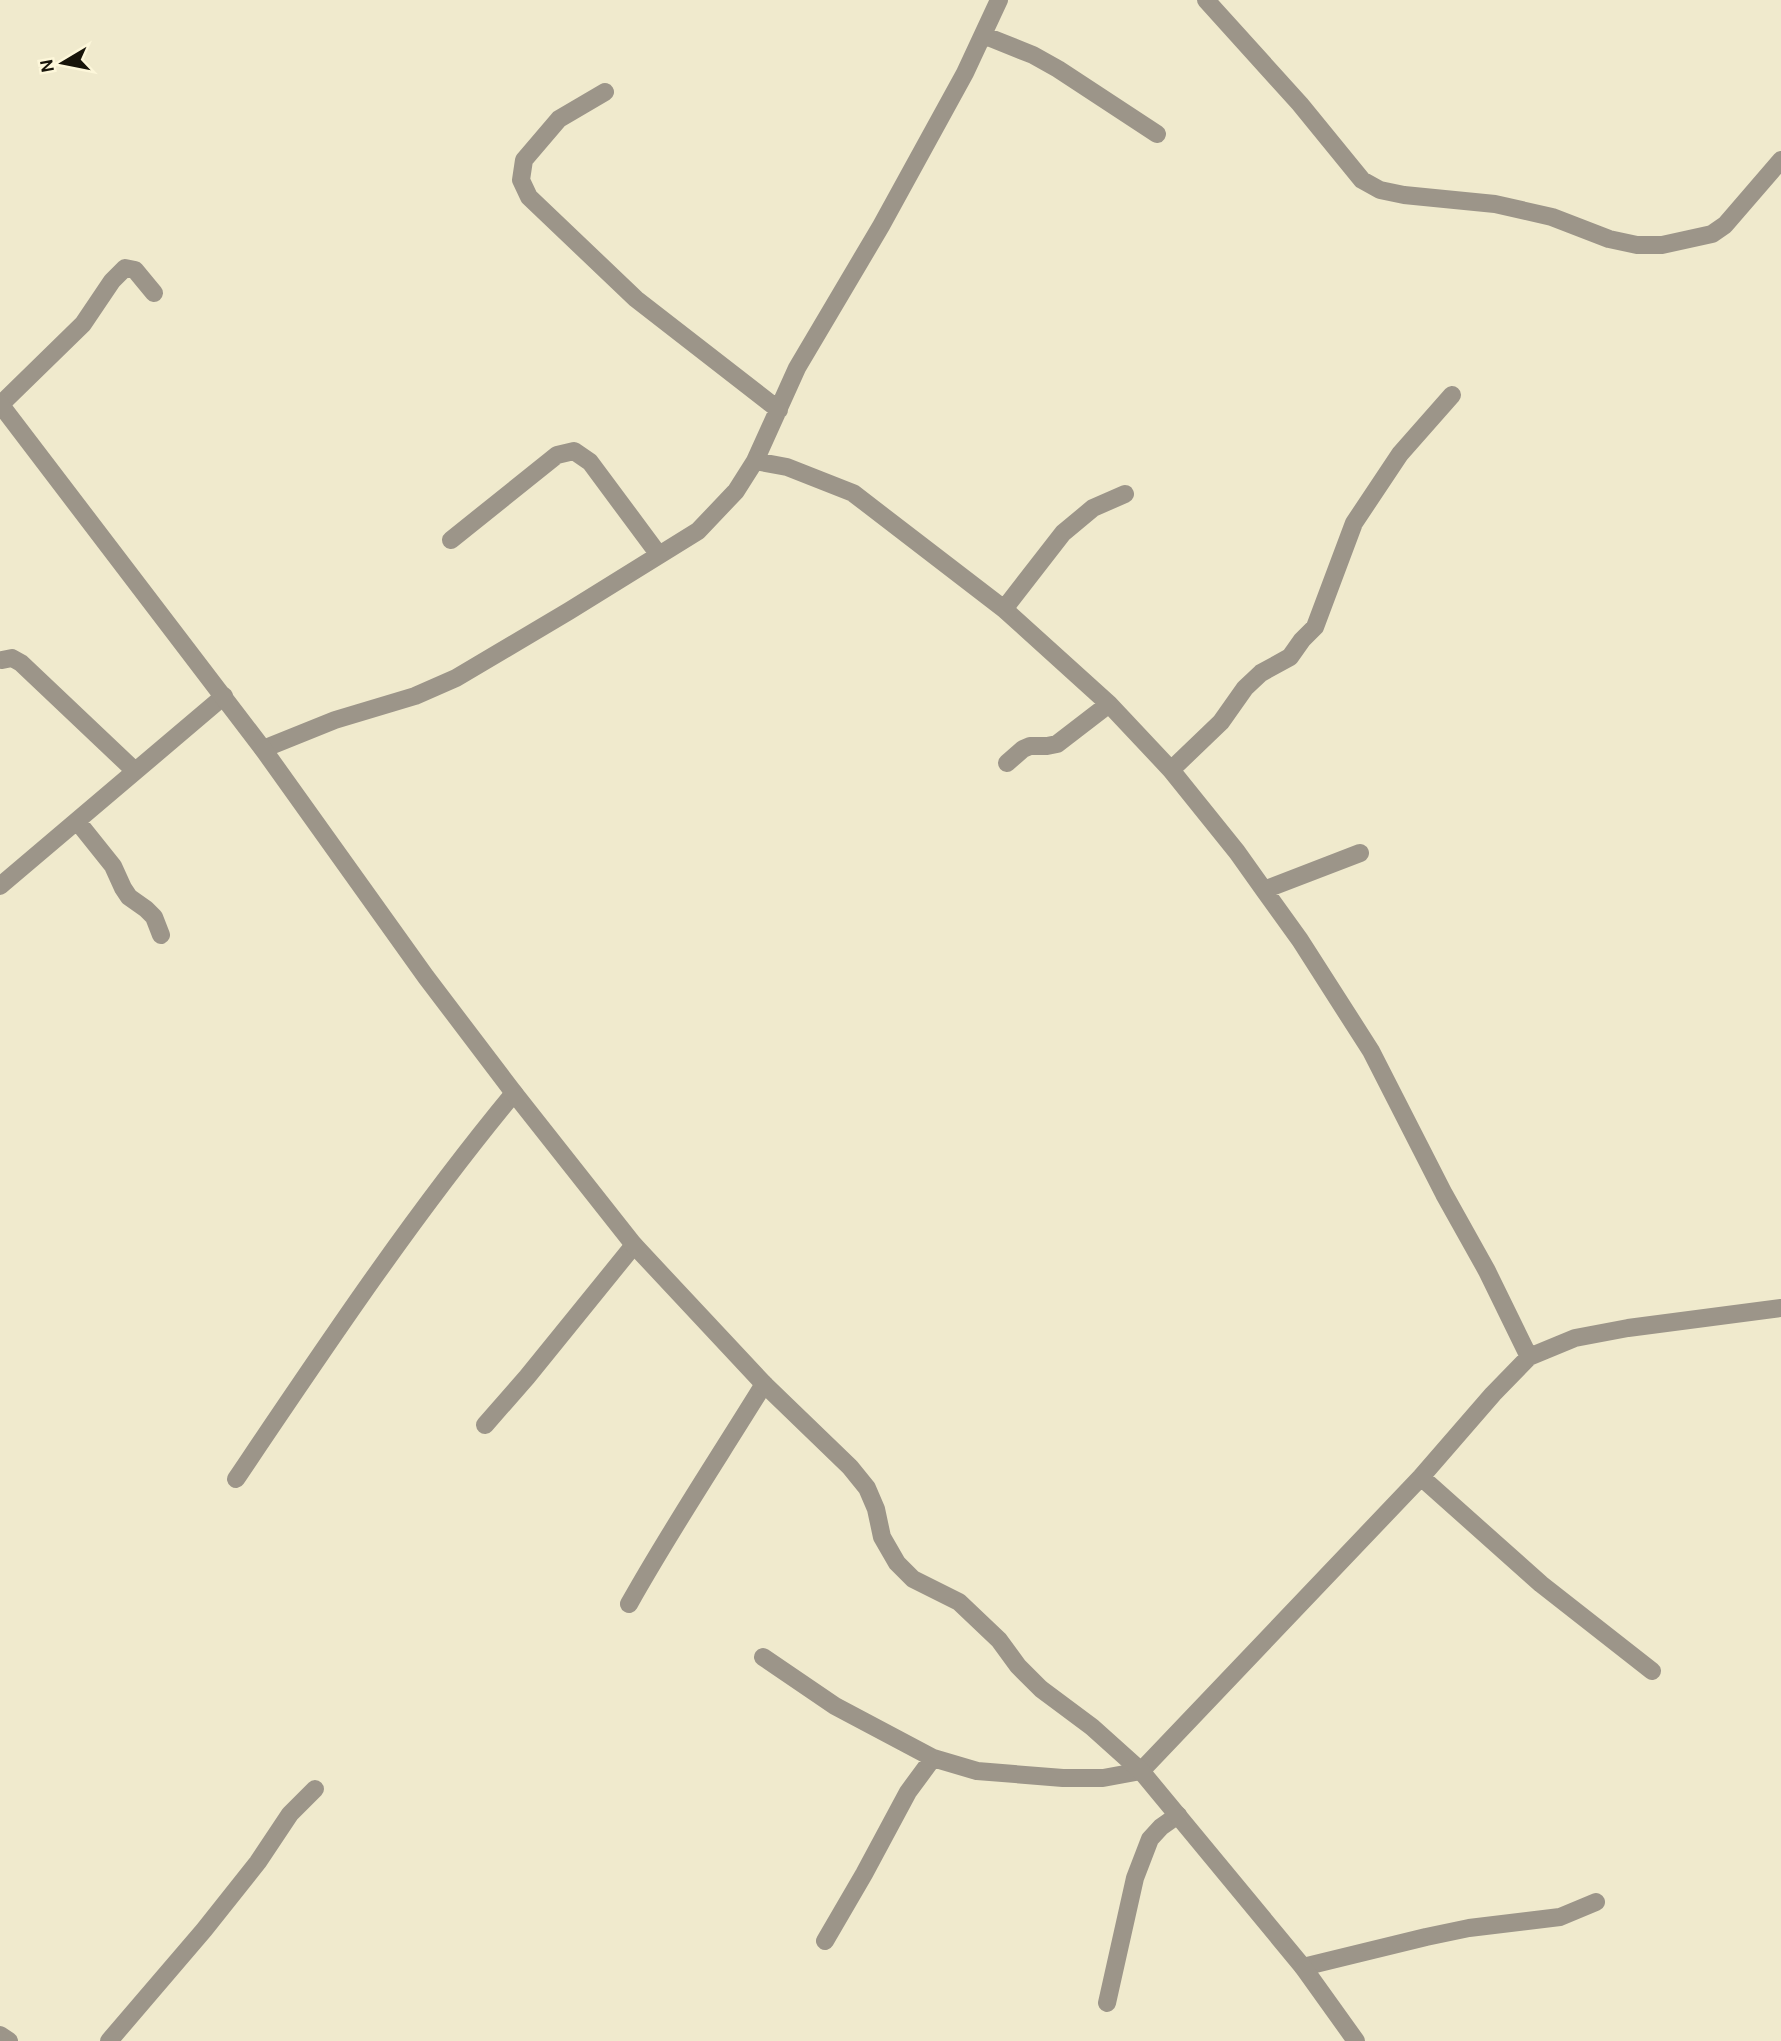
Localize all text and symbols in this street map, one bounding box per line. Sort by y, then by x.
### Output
north arrow [28,28,98,98]
text: N [35,57,59,74]

